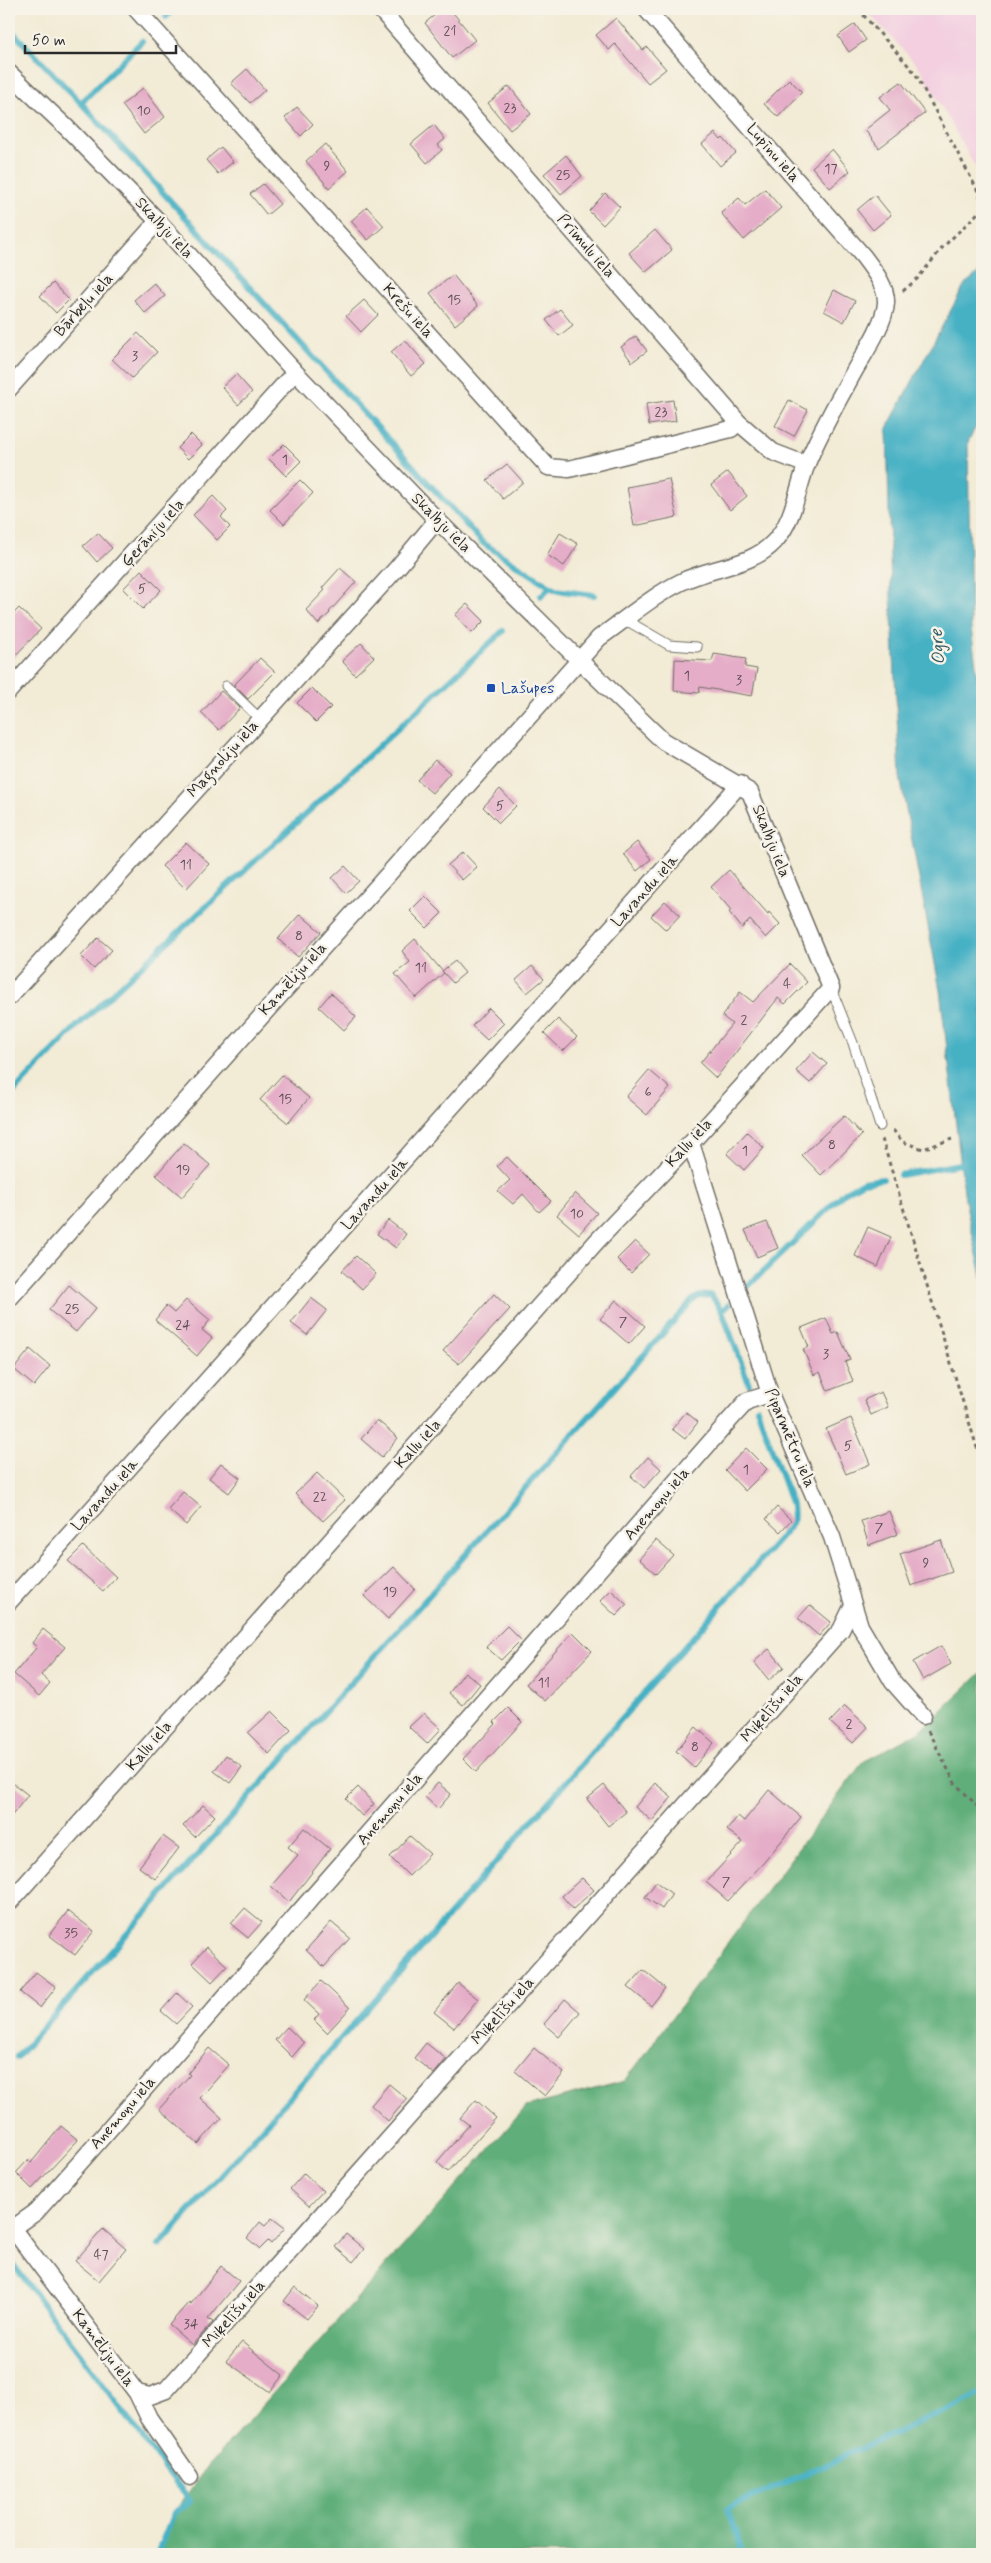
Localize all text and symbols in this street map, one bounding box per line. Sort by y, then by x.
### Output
scale bar [25,22,176,54]
house number: 21 [444,22,456,40]
text: 50 m [32,31,66,51]
house number: 23 [504,99,516,117]
house number: 10 [137,102,151,120]
street label: Lupīnu iela [742,119,804,187]
house number: 9 [324,157,331,175]
house number: 17 [824,160,838,178]
house number: 25 [556,166,570,184]
street label: Skalbju iela [130,193,198,263]
street label: Prīmulu iela [552,210,620,283]
street label: Bārbeļu iela [50,269,118,341]
street label: Krešu iela [378,279,438,343]
house number: 15 [447,291,461,309]
house number: 3 [132,347,138,365]
house number: 23 [655,403,667,421]
house number: 1 [282,451,288,469]
street label: Skalbju iela [406,488,476,558]
street label: Ģerāniju iela [117,494,189,571]
house number: 5 [138,580,146,598]
water label: Ogre [924,627,952,666]
house number: 1 [684,667,690,685]
house number: 3 [736,671,742,689]
place label: Lašupes [501,678,554,699]
marker: Lašupes [485,682,497,694]
street label: Magnoliju iela [182,716,264,803]
house number: 5 [496,797,504,815]
street label: Skalbju iela [747,802,795,881]
street label: Lavandu iela [607,850,684,932]
house number: 11 [180,856,192,874]
house number: 8 [295,927,303,945]
street label: Kamēliju iela [254,938,332,1020]
house number: 11 [415,959,427,977]
house number: 4 [783,975,791,993]
house number: 2 [741,1011,748,1029]
house number: 6 [644,1083,652,1101]
house number: 15 [278,1090,292,1108]
street label: Kallu iela [661,1114,717,1172]
house number: 8 [828,1136,836,1154]
house number: 1 [742,1142,748,1160]
street label: Lavandu iela [337,1153,414,1235]
house number: 19 [176,1161,190,1179]
house number: 10 [570,1205,584,1223]
house number: 25 [65,1300,79,1318]
house number: 7 [619,1313,628,1331]
house number: 24 [175,1316,191,1334]
house number: 3 [823,1345,829,1363]
street label: Piparmētru iela [760,1385,820,1491]
street label: Kallu iela [390,1415,446,1473]
house number: 5 [844,1437,852,1455]
street label: Lavandu iela [67,1454,144,1536]
house number: 1 [743,1461,749,1479]
street label: Anemoņu iela [619,1463,695,1545]
house number: 22 [313,1488,327,1506]
house number: 7 [875,1519,884,1537]
house number: 9 [923,1554,930,1572]
house number: 19 [383,1583,397,1601]
street label: Miķelīšu iela [736,1669,808,1747]
house number: 11 [538,1674,550,1692]
house number: 2 [846,1715,853,1733]
street label: Kallu iela [121,1716,177,1775]
house number: 8 [691,1738,699,1756]
street label: Anemoņu iela [352,1768,428,1850]
house number: 7 [722,1873,731,1891]
house number: 35 [64,1924,78,1942]
street label: Miķelīšu iela [467,1972,539,2050]
street label: Anemoņu iela [85,2072,161,2154]
house number: 47 [93,2246,109,2264]
street label: Miķelīšu iela [198,2275,270,2353]
street label: Kamēliju iela [67,2305,139,2391]
house number: 34 [184,2315,199,2333]

